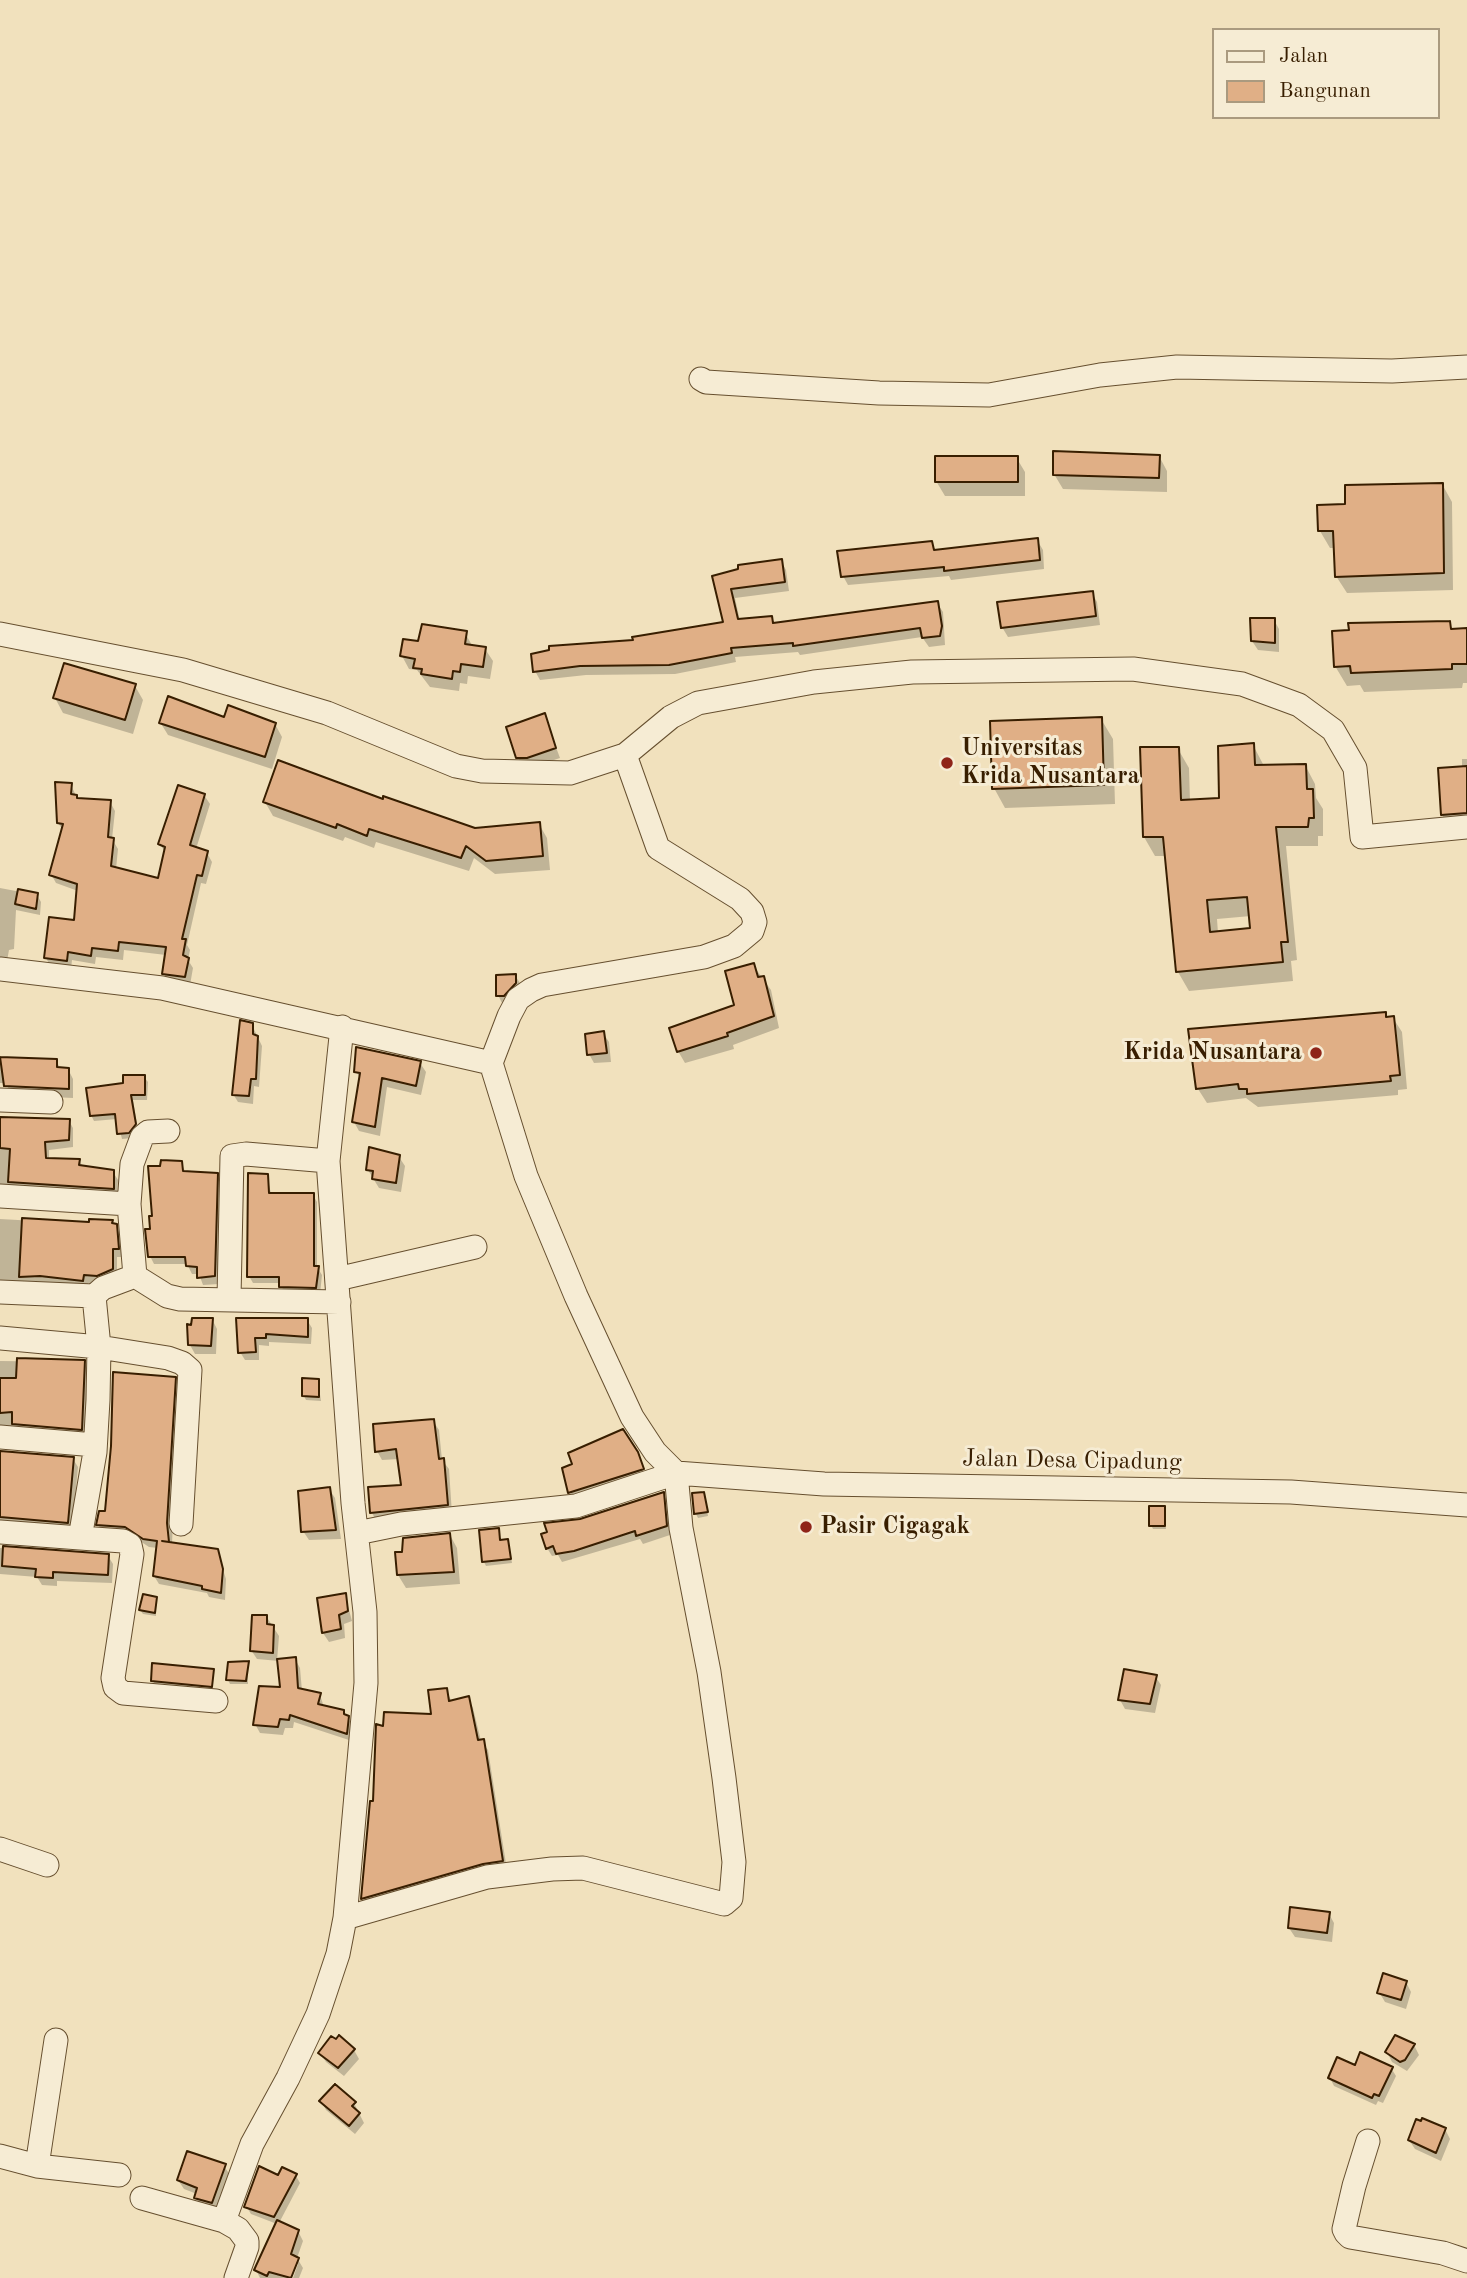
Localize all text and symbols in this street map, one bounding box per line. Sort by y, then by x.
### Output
legend [1212,28,1439,119]
text: Jalan [1279,46,1328,67]
text: Bangunan [1279,81,1371,102]
place label: Universitas Krida Nusantara [961,735,1140,791]
marker: Universitas Krida Nusantara [939,755,955,771]
place label: Krida Nusantara [1123,1039,1302,1067]
marker: Krida Nusantara [1308,1045,1324,1061]
street label: Jalan Desa Cipadung [962,1445,1182,1477]
place label: Pasir Cigagak [820,1513,970,1541]
marker: Pasir Cigagak [798,1519,814,1535]

